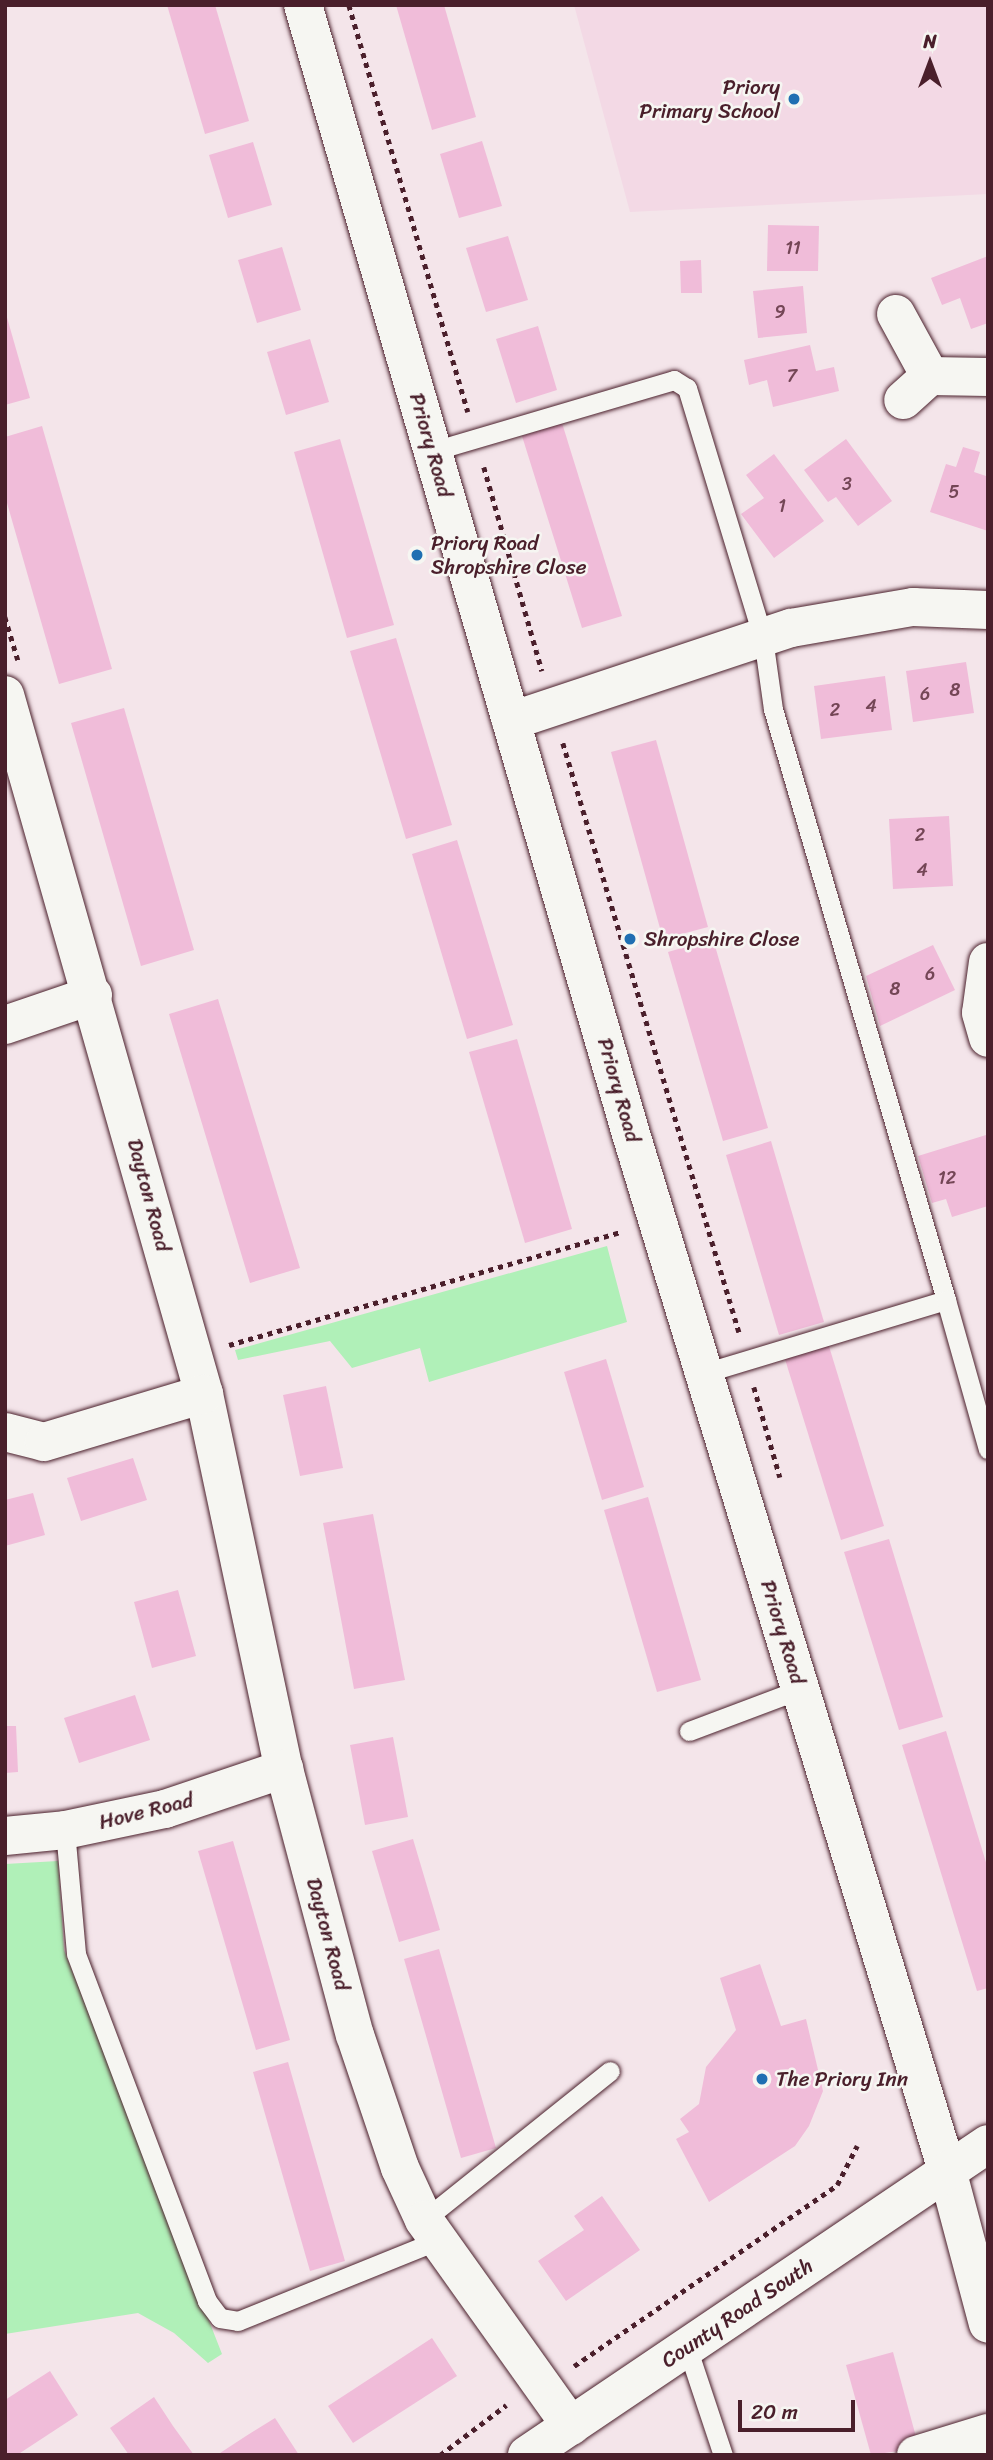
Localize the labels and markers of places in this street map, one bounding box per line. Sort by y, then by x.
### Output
place label: Priory Primary School [639,74,780,124]
marker: Priory Primary School [786,91,802,107]
place label: Priory Road Shropshire Close [431,530,586,580]
marker: Priory Road Shropshire Close [409,547,425,563]
place label: Shropshire Close [644,926,799,952]
marker: Shropshire Close [622,931,638,947]
place label: The Priory Inn [776,2066,909,2092]
marker: The Priory Inn [754,2071,770,2087]

